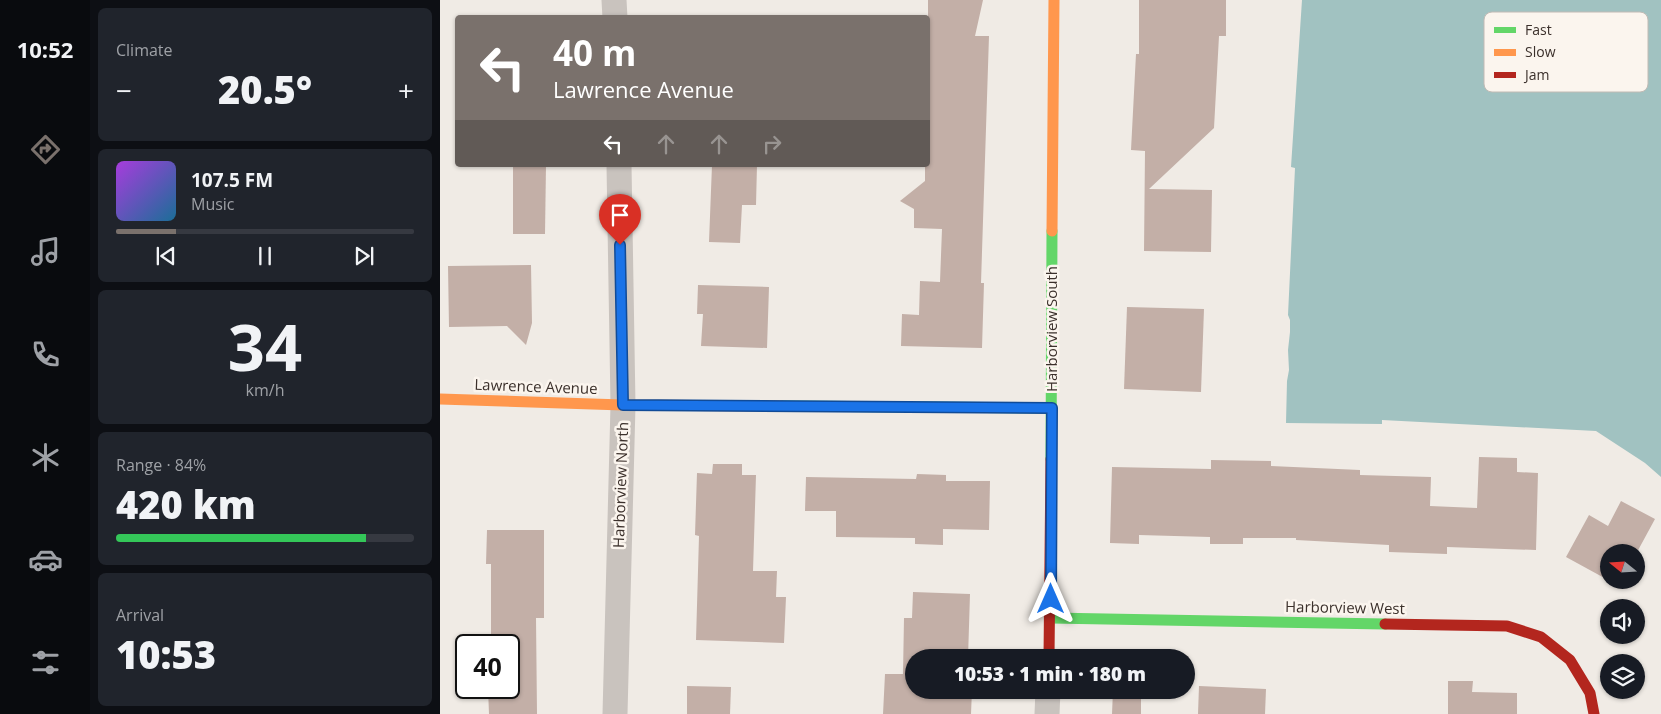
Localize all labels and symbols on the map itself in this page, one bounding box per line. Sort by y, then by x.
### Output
legend [1484,12,1648,92]
text: Fast [1525,20,1552,39]
text: Slow [1525,42,1556,61]
text: Jam [1523,65,1550,84]
pin [599,194,641,245]
street label: Harborview South [1041,266,1061,392]
street label: Lawrence Avenue [474,374,598,398]
street label: Harborview North [608,422,632,548]
north arrow [1600,544,1645,589]
position arrow [1024,572,1076,624]
street label: Harborview West [1285,596,1405,618]
speed limit sign: 40 [455,634,520,699]

